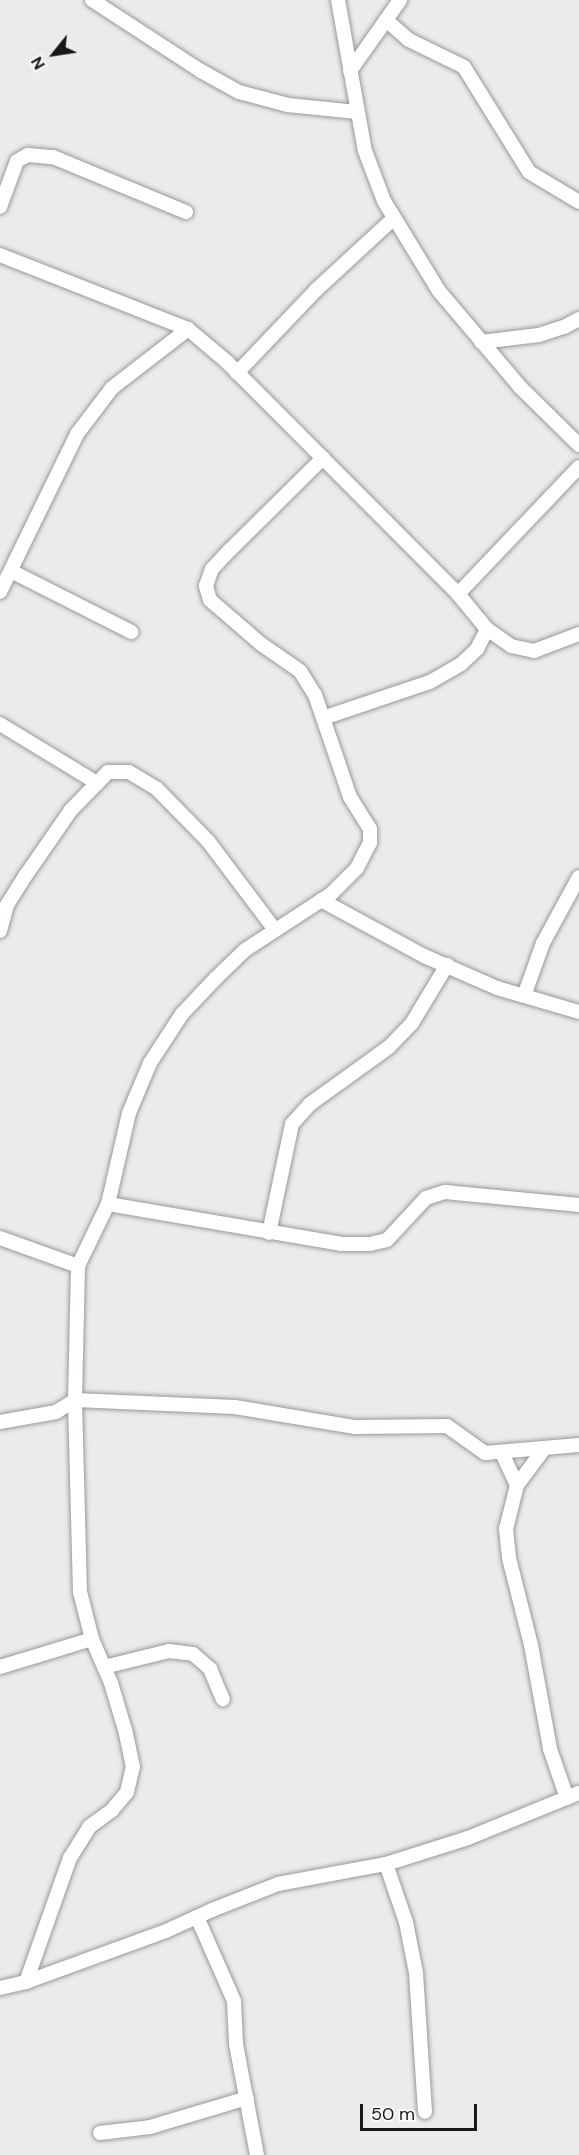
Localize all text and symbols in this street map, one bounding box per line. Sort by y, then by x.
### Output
north arrow [24,24,84,84]
text: N [26,53,50,74]
scale bar [363,2092,480,2130]
text: 50 m [371,2102,415,2126]

